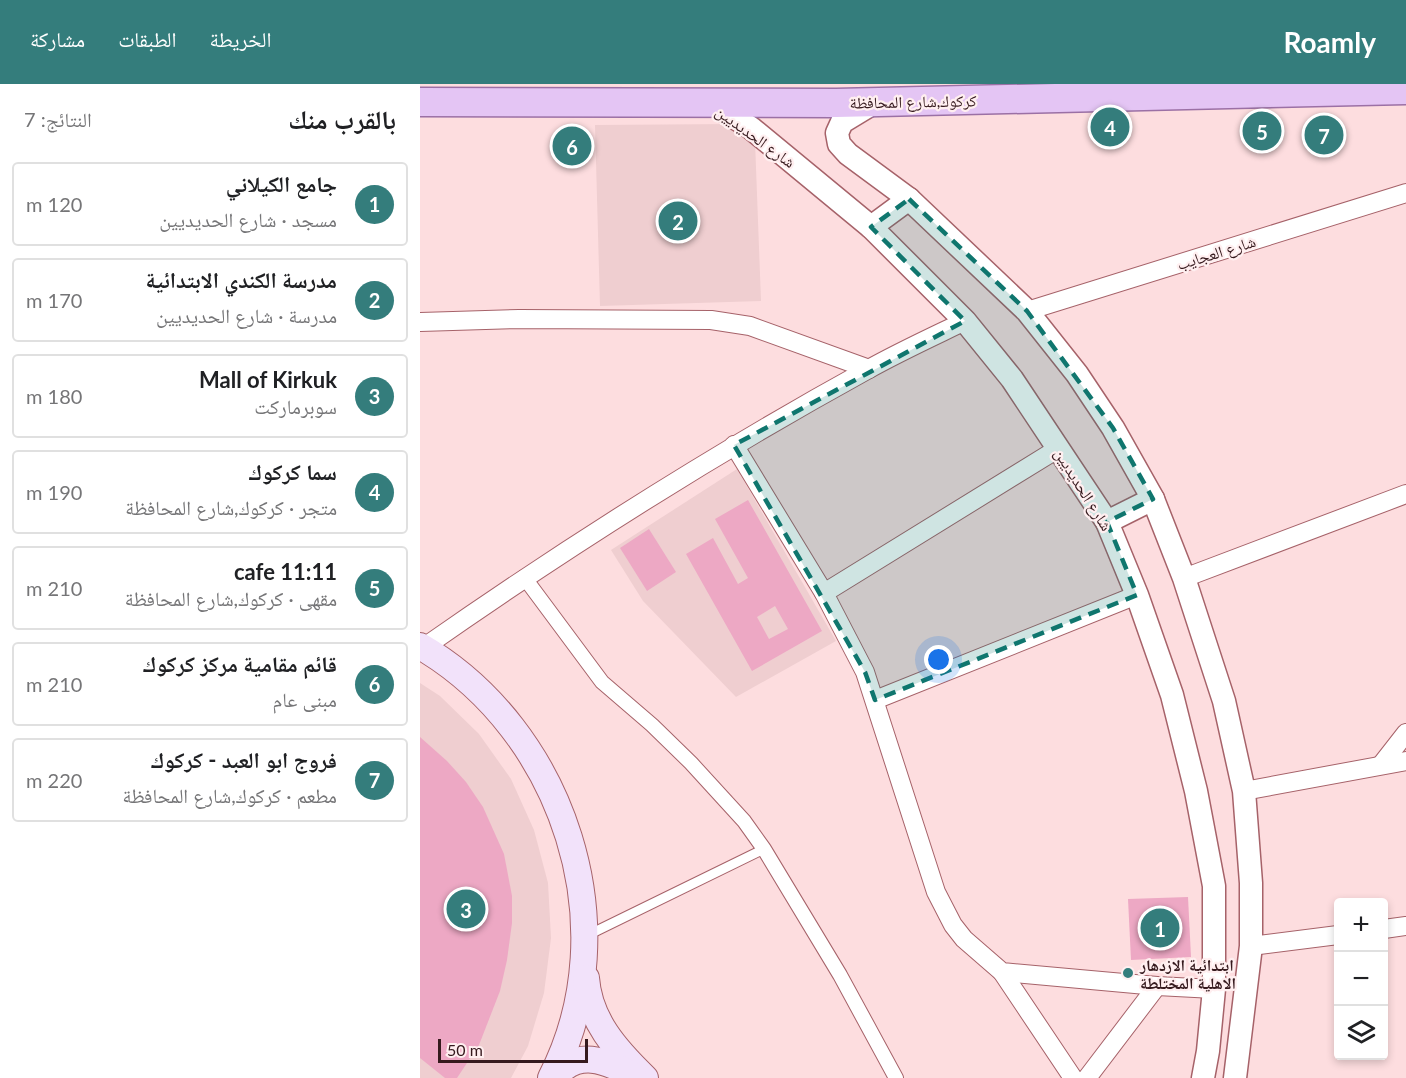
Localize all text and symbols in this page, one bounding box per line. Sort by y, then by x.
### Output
text: Roamly [1283,25,1376,59]
text: مشاركة [30,26,85,51]
text: الطبقات [118,26,177,51]
text: الخريطة [210,26,271,51]
street label: كركوك,شارع المحافظة [849,90,977,114]
street label: شارع الحديديين [711,101,799,173]
text: بالقرب منك [288,103,396,135]
pin: 4 [1090,104,1130,150]
text: النتائج: 7 [24,107,92,131]
pin: 5 [1242,108,1282,154]
pin: 7 [1304,112,1344,158]
pin: 6 [552,124,592,168]
text: جامع الكيلاني [226,170,337,197]
text: 120 m [26,192,82,216]
text: 1 [369,192,380,216]
pin: 2 [658,198,698,244]
text: مسجد · شارع الحديديين [159,207,337,231]
street label: شارع العجايب [1174,231,1258,275]
text: مدرسة الكندي الابتدائية [146,266,337,293]
text: 170 m [26,288,82,312]
text: 2 [369,288,380,312]
text: مدرسة · شارع الحديديين [156,303,337,327]
text: Mall of Kirkuk [199,366,337,393]
text: 180 m [26,384,82,408]
text: 3 [369,384,380,408]
text: سوبرماركت [254,394,337,418]
street label: شارع الحديديين [1049,444,1117,535]
text: سما كركوك [248,458,337,485]
text: 190 m [26,480,82,504]
text: 4 [369,480,380,504]
text: متجر · كركوك,شارع المحافظة [125,495,337,519]
text: 11:11 cafe [234,558,337,585]
text: 210 m [26,576,82,600]
text: 5 [369,576,380,600]
text: مقهى · كركوك,شارع المحافظة [125,586,337,610]
your location [924,645,953,674]
text: قائم مقامية مركز كركوك [143,650,337,677]
text: 210 m [26,672,82,696]
text: 6 [369,672,380,696]
text: مبنى عام [272,687,337,711]
text: فروج ابو العبد - كركوك [150,746,337,773]
text: 220 m [26,768,82,792]
text: 7 [369,768,380,792]
text: مطعم · كركوك,شارع المحافظة [122,783,337,807]
pin: 3 [446,886,486,932]
map controls [1334,898,1388,1060]
button: + [1334,898,1388,952]
pin: 1 [1140,906,1180,950]
button: − [1334,952,1388,1006]
place label: ابتدائية الازدهار الاهلية المختلطة [1139,955,1236,992]
marker: ابتدائية الازدهار الاهلية المختلطة [1121,966,1135,980]
button: layers [1334,1006,1388,1060]
scale bar [438,1036,588,1064]
text: 50 m [447,1040,483,1059]

